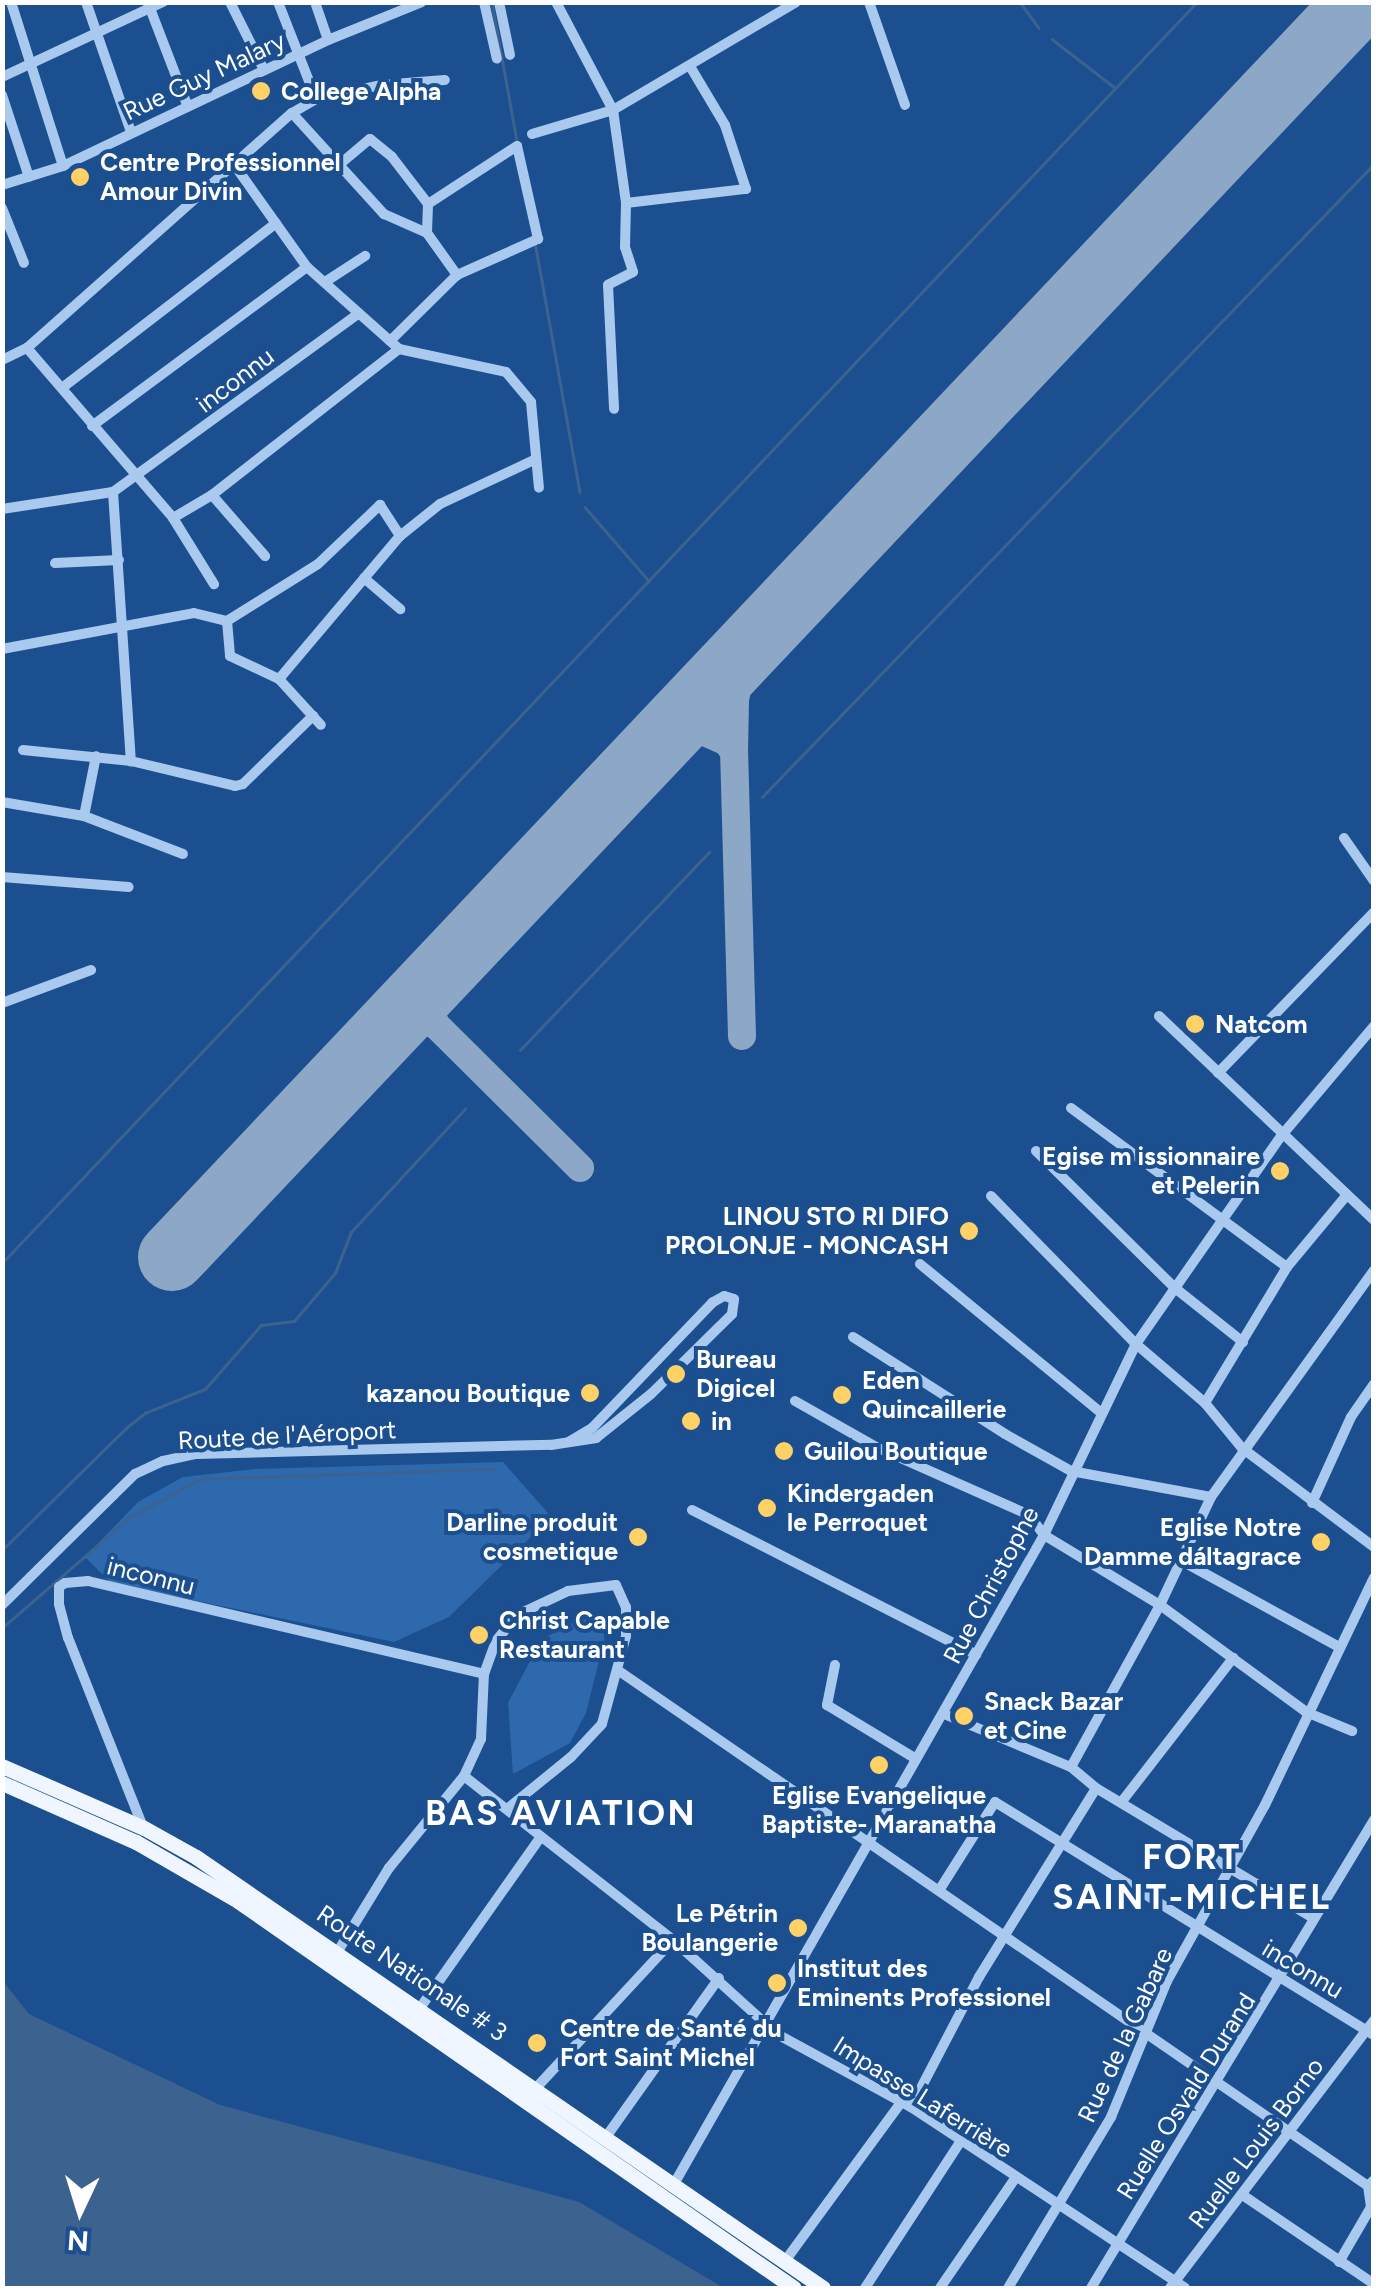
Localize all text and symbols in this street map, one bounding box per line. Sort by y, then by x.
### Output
street label: Rue Guy Malary [118,25,290,127]
place label: College Alpha [281,76,441,106]
marker: College Alpha [250,80,272,102]
place label: Centre Professionnel Amour Divin [100,148,341,207]
marker: Centre Professionnel Amour Divin [69,166,91,188]
street label: inconnu [190,341,280,419]
place label: Natcom [1215,1009,1307,1039]
marker: Natcom [1184,1013,1206,1035]
place label: Egise m issionnaire et Pelerin [1042,1142,1260,1201]
marker: Egise m issionnaire et Pelerin [1269,1160,1291,1182]
place label: LINOU STO RI DIFO PROLONJE - MONCASH [665,1202,949,1261]
marker: LINOU STO RI DIFO PROLONJE - MONCASH [958,1220,980,1242]
place label: Bureau Digicel [696,1345,776,1404]
marker: Bureau Digicel [665,1363,687,1385]
place label: Eden Quincaillerie [862,1366,1006,1425]
place label: kazanou Boutique [366,1378,570,1408]
marker: kazanou Boutique [579,1382,601,1404]
marker: Eden Quincaillerie [831,1384,853,1406]
place label: in [711,1406,732,1436]
marker: in [680,1410,702,1432]
street label: Route de l'Aéroport [177,1414,397,1456]
place label: Guilou Boutique [804,1436,988,1466]
marker: Guilou Boutique [773,1440,795,1462]
place label: Kindergaden le Perroquet [787,1479,934,1538]
marker: Kindergaden le Perroquet [756,1497,778,1519]
street label: Rue Christophe [937,1501,1045,1669]
place label: Darline produit cosmetique [446,1508,618,1567]
place label: Eglise Notre Damme dáltagrace [1084,1513,1301,1572]
marker: Darline produit cosmetique [627,1526,649,1548]
marker: Eglise Notre Damme dáltagrace [1310,1531,1332,1553]
street label: inconnu [104,1551,198,1601]
place label: Christ Capable Restaurant [499,1606,670,1665]
marker: Christ Capable Restaurant [468,1624,490,1646]
place label: Snack Bazar et Cine [984,1687,1123,1746]
marker: Snack Bazar et Cine [953,1705,975,1727]
marker: Eglise Evangelique Baptiste- Maranatha [868,1754,890,1776]
place label: Eglise Evangelique Baptiste- Maranatha [762,1781,996,1840]
district label: BAS AVIATION [425,1792,697,1834]
district label: FORT SAINT-MICHEL [1052,1836,1332,1918]
street label: Route Nationale # 3 [311,1898,513,2048]
place label: Le Pétrin Boulangerie [642,1899,778,1958]
marker: Le Pétrin Boulangerie [787,1917,809,1939]
street label: inconnu [1257,1933,1349,2005]
street label: Rue de la Gabare [1071,1943,1179,2127]
place label: Institut des Eminents Professionel [797,1954,1051,2013]
marker: Institut des Eminents Professionel [766,1972,788,1994]
street label: Ruelle Osvald Durand [1110,1987,1262,2205]
place label: Centre de Santé du Fort Saint Michel [560,2014,782,2073]
marker: Centre de Santé du Fort Saint Michel [524,2030,550,2056]
street label: Impasse Laferrière [828,2030,1018,2164]
street label: Ruelle Louis Borno [1182,2052,1330,2234]
north arrow [30,2161,130,2261]
text: N [66,2223,90,2259]

